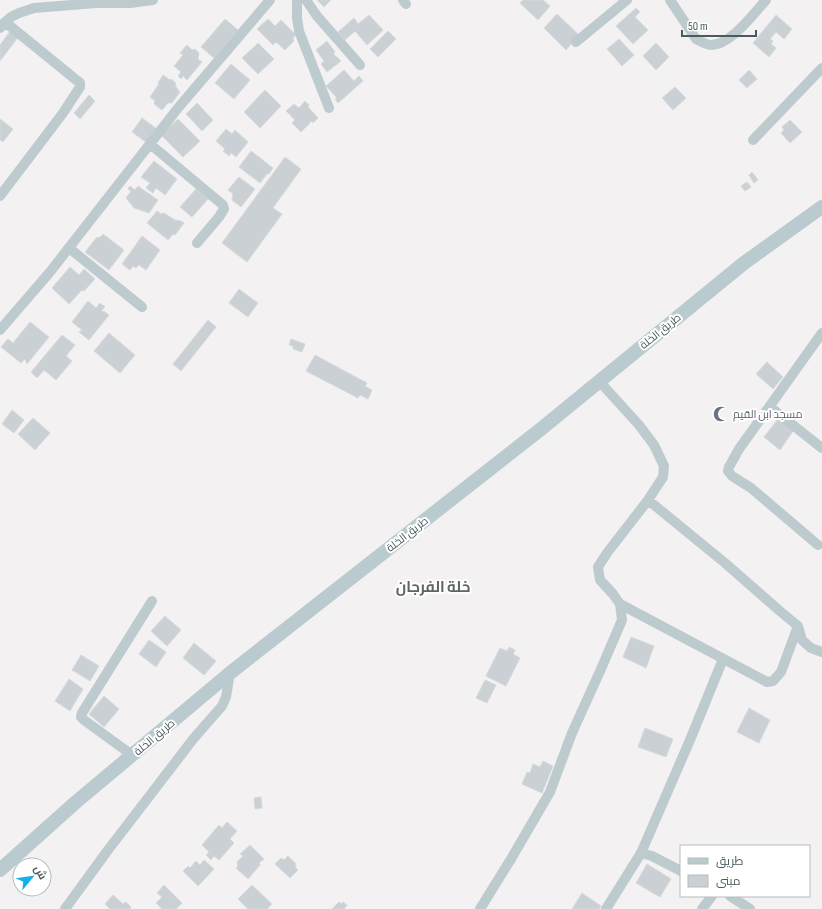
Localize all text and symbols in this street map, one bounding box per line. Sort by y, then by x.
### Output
scale bar [682,12,756,38]
text: 50 m [688,19,708,34]
street label: طريق الخلة [637,311,684,352]
mosque icon: مسجد ابن القيم [712,405,730,423]
place label: مسجد ابن القيم [733,408,803,422]
street label: طريق الخلة [384,514,431,555]
district label: خلة الفرجان [396,578,470,597]
street label: طريق الخلة [131,717,177,758]
legend [680,845,810,897]
text: طريق [716,854,744,869]
north arrow [12,857,52,897]
text: ش [31,863,49,882]
text: مبنى [716,874,741,889]

